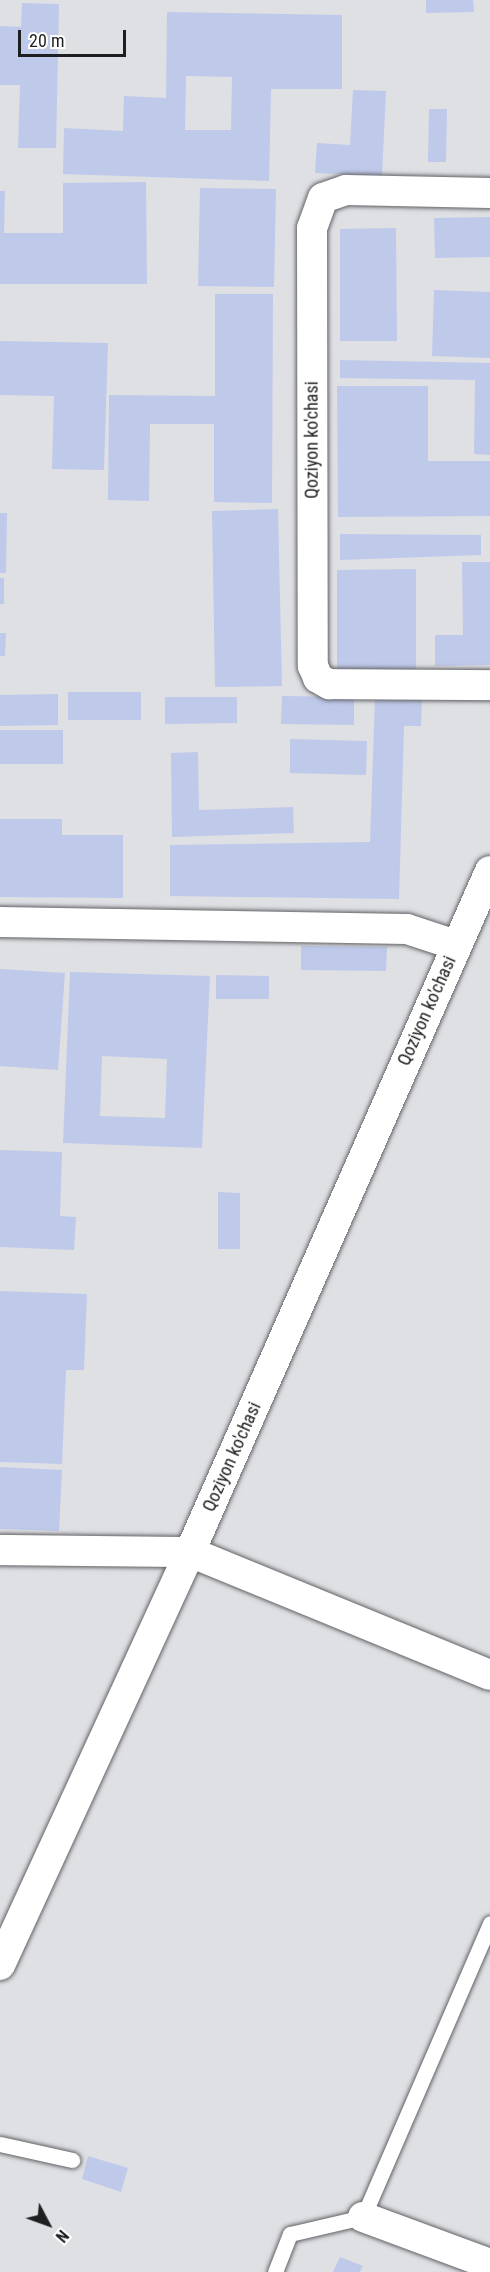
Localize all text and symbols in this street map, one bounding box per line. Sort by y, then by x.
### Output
scale bar [21,18,129,56]
text: 20 m [29,30,64,51]
street label: Qoziyon ko'chasi [301,381,323,499]
street label: Qoziyon ko'chasi [393,953,461,1069]
street label: Qoziyon ko'chasi [198,1399,266,1515]
north arrow [18,2194,78,2254]
text: N [52,2226,72,2246]

